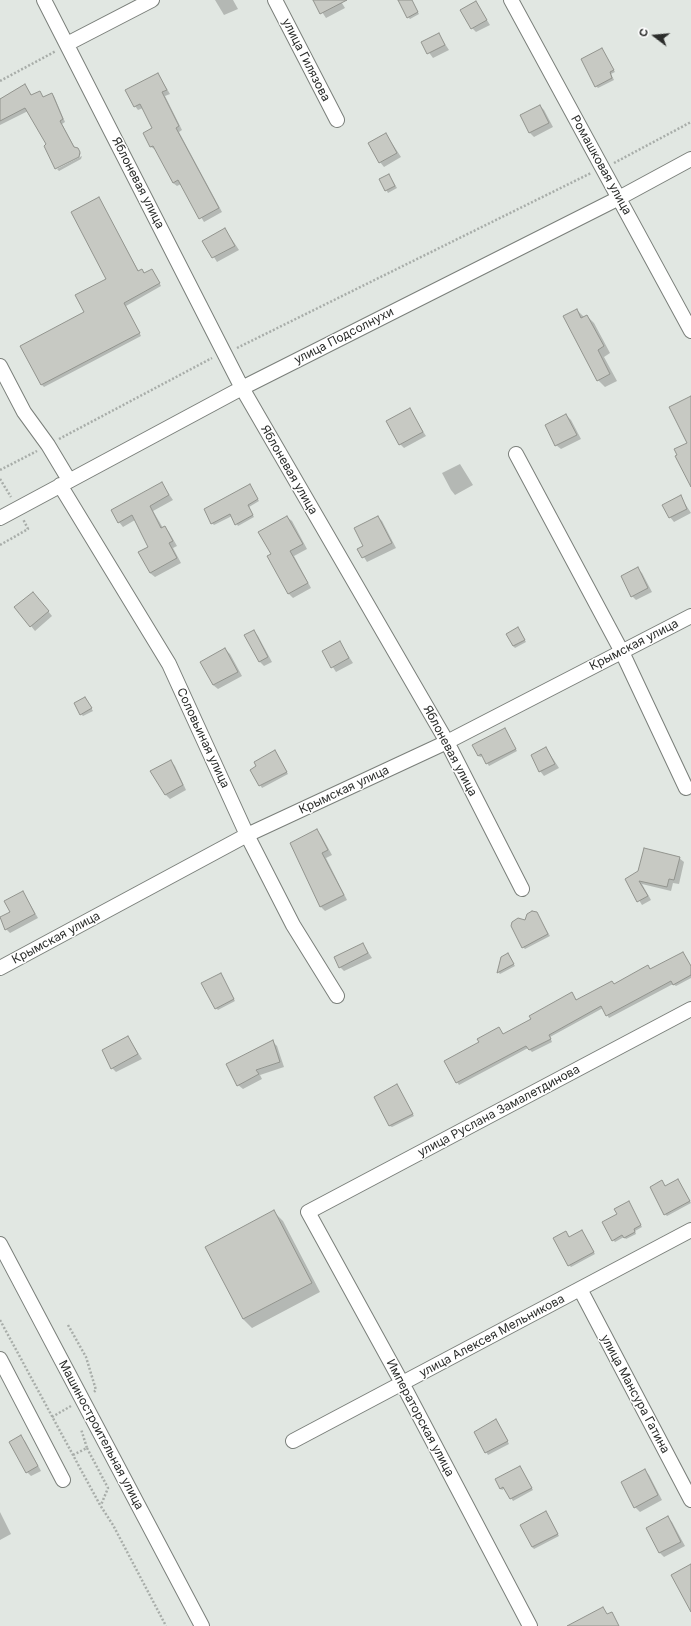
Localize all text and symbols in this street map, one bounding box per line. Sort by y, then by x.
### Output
street label: улица Гилязова [279,16,333,104]
north arrow [635,16,675,56]
text: С [636,27,651,39]
street label: Ромашковая улица [568,113,634,217]
street label: Яблоневая улица [109,135,167,231]
street label: улица Подсолнухи [292,305,396,367]
street label: Яблоневая улица [258,423,320,517]
street label: Крымская улица [587,616,681,674]
street label: Соловьиная улица [174,686,232,790]
street label: Яблоневая улица [420,703,480,799]
street label: Крымская улица [297,763,391,817]
street label: Крымская улица [9,909,103,967]
street label: улица Руслана Замалетдинова [416,1062,582,1160]
street label: улица Алексея Мельникова [417,1292,567,1380]
street label: улица Мансура Гатина [598,1332,672,1456]
street label: Императорская улица [383,1357,457,1479]
street label: Машиностроительная улица [55,1358,147,1512]

